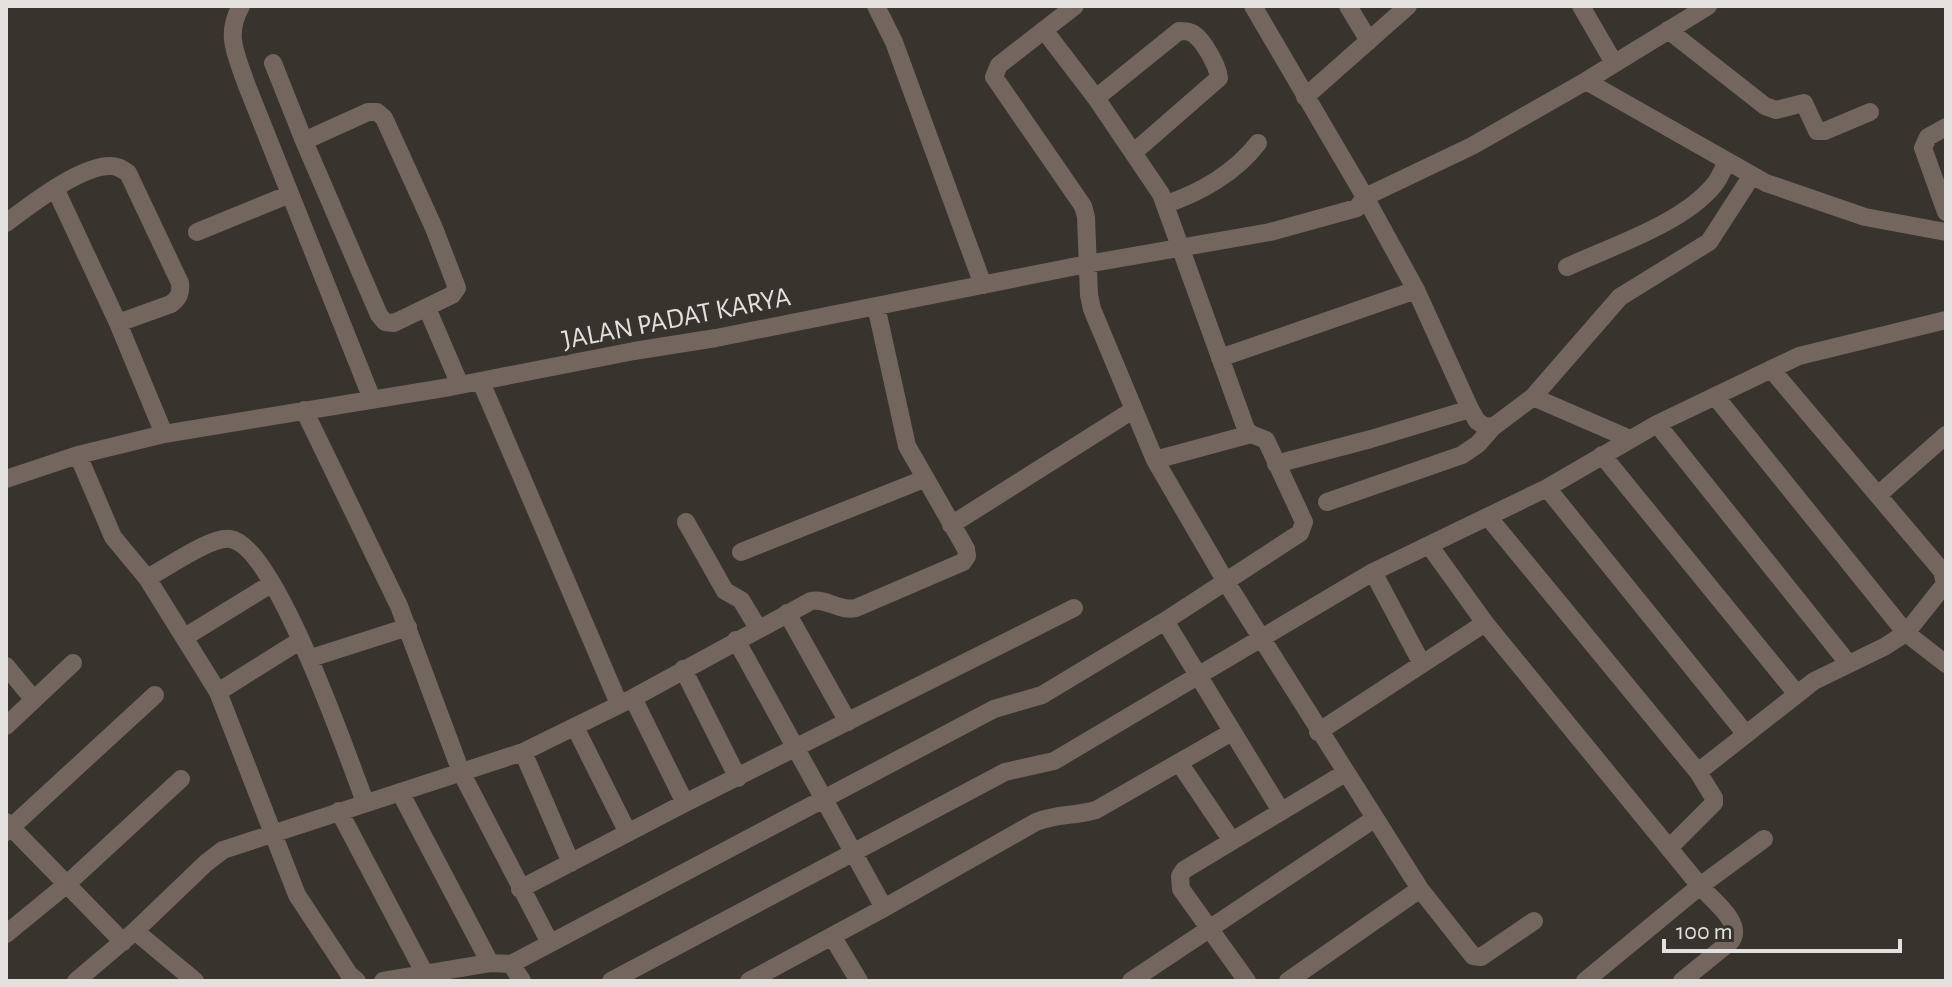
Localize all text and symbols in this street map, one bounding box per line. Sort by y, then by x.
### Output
street label: JALAN PADAT KARYA [560,283,793,355]
scale bar [1664,903,1900,953]
text: 100 m [1676,920,1733,944]

